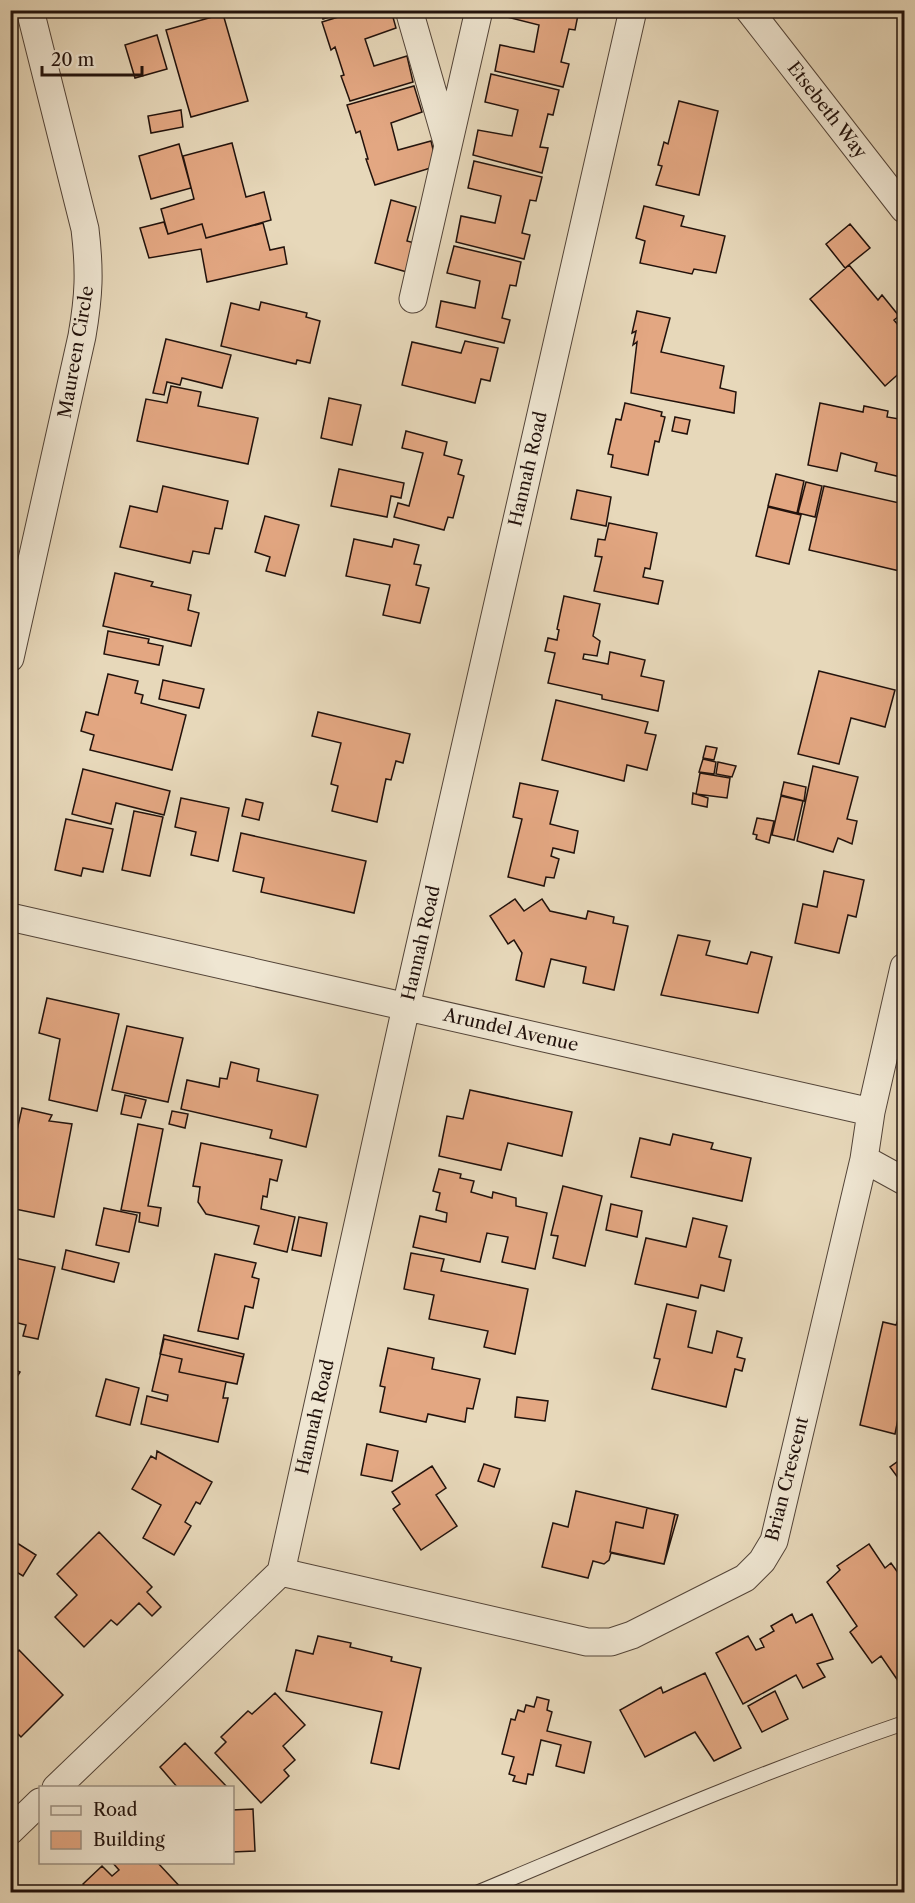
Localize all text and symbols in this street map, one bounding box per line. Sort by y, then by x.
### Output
scale bar [42,39,142,77]
text: 20 m [51,49,95,71]
street label: Etsebeth Way [782,57,872,163]
street label: Maureen Circle [54,284,98,420]
street label: Hannah Road [504,409,552,529]
street label: Hannah Road [397,883,445,1003]
street label: Arundel Avenue [440,1004,581,1056]
street label: Hannah Road [291,1357,339,1477]
street label: Brian Crescent [761,1414,813,1543]
legend [39,1786,234,1864]
text: Road [93,1799,138,1821]
text: Building [93,1829,165,1851]

